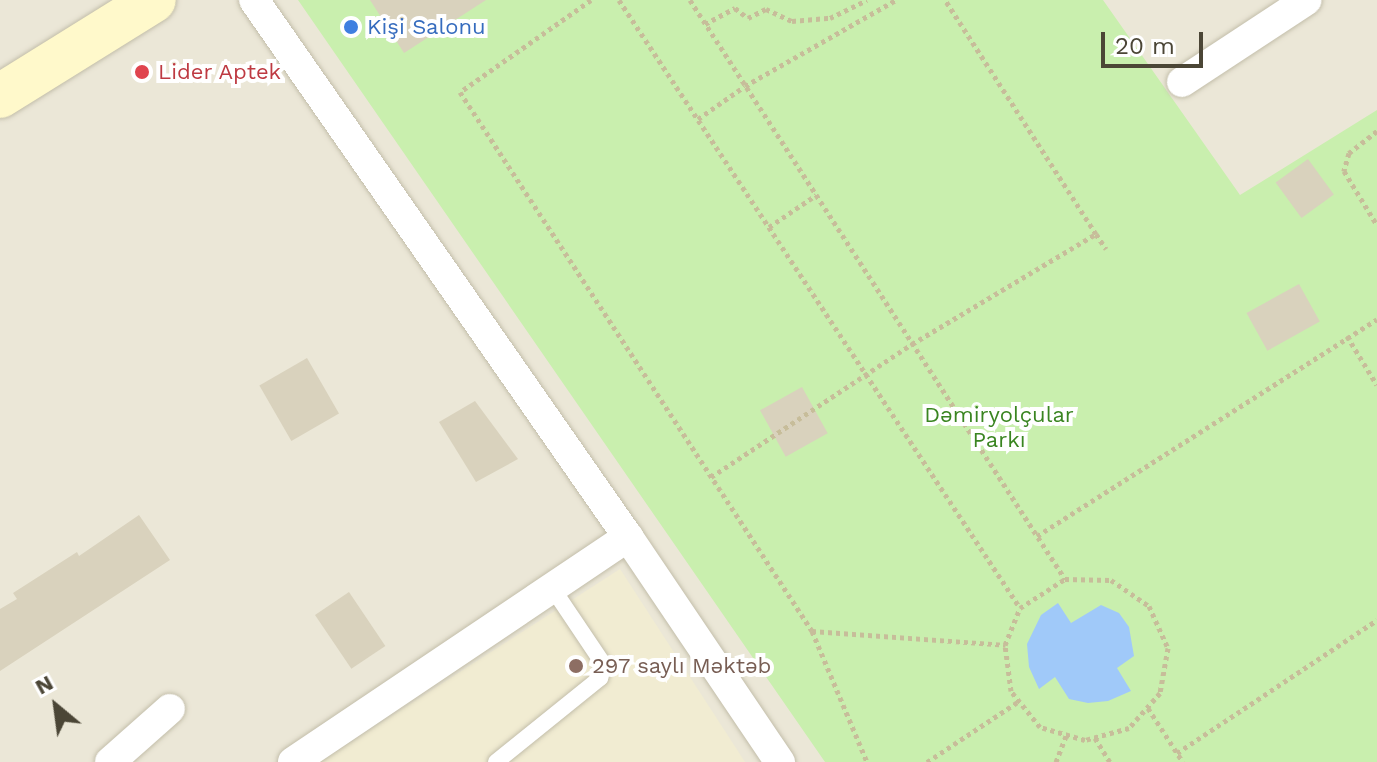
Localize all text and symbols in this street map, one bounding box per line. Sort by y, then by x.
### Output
place label: Kişi Salonu [367,14,486,40]
scale bar [1105,16,1207,66]
marker: Kişi Salonu [342,18,360,36]
text: 20 m [1115,32,1175,60]
place label: Lider Aptek [158,59,282,85]
marker: Lider Aptek [133,63,151,81]
park label: Dəmiryolçular Parkı [924,401,1074,452]
place label: 297 saylı Məktəb [592,653,772,679]
marker: 297 saylı Məktəb [567,657,585,675]
north arrow [16,666,96,746]
text: N [31,670,57,699]

